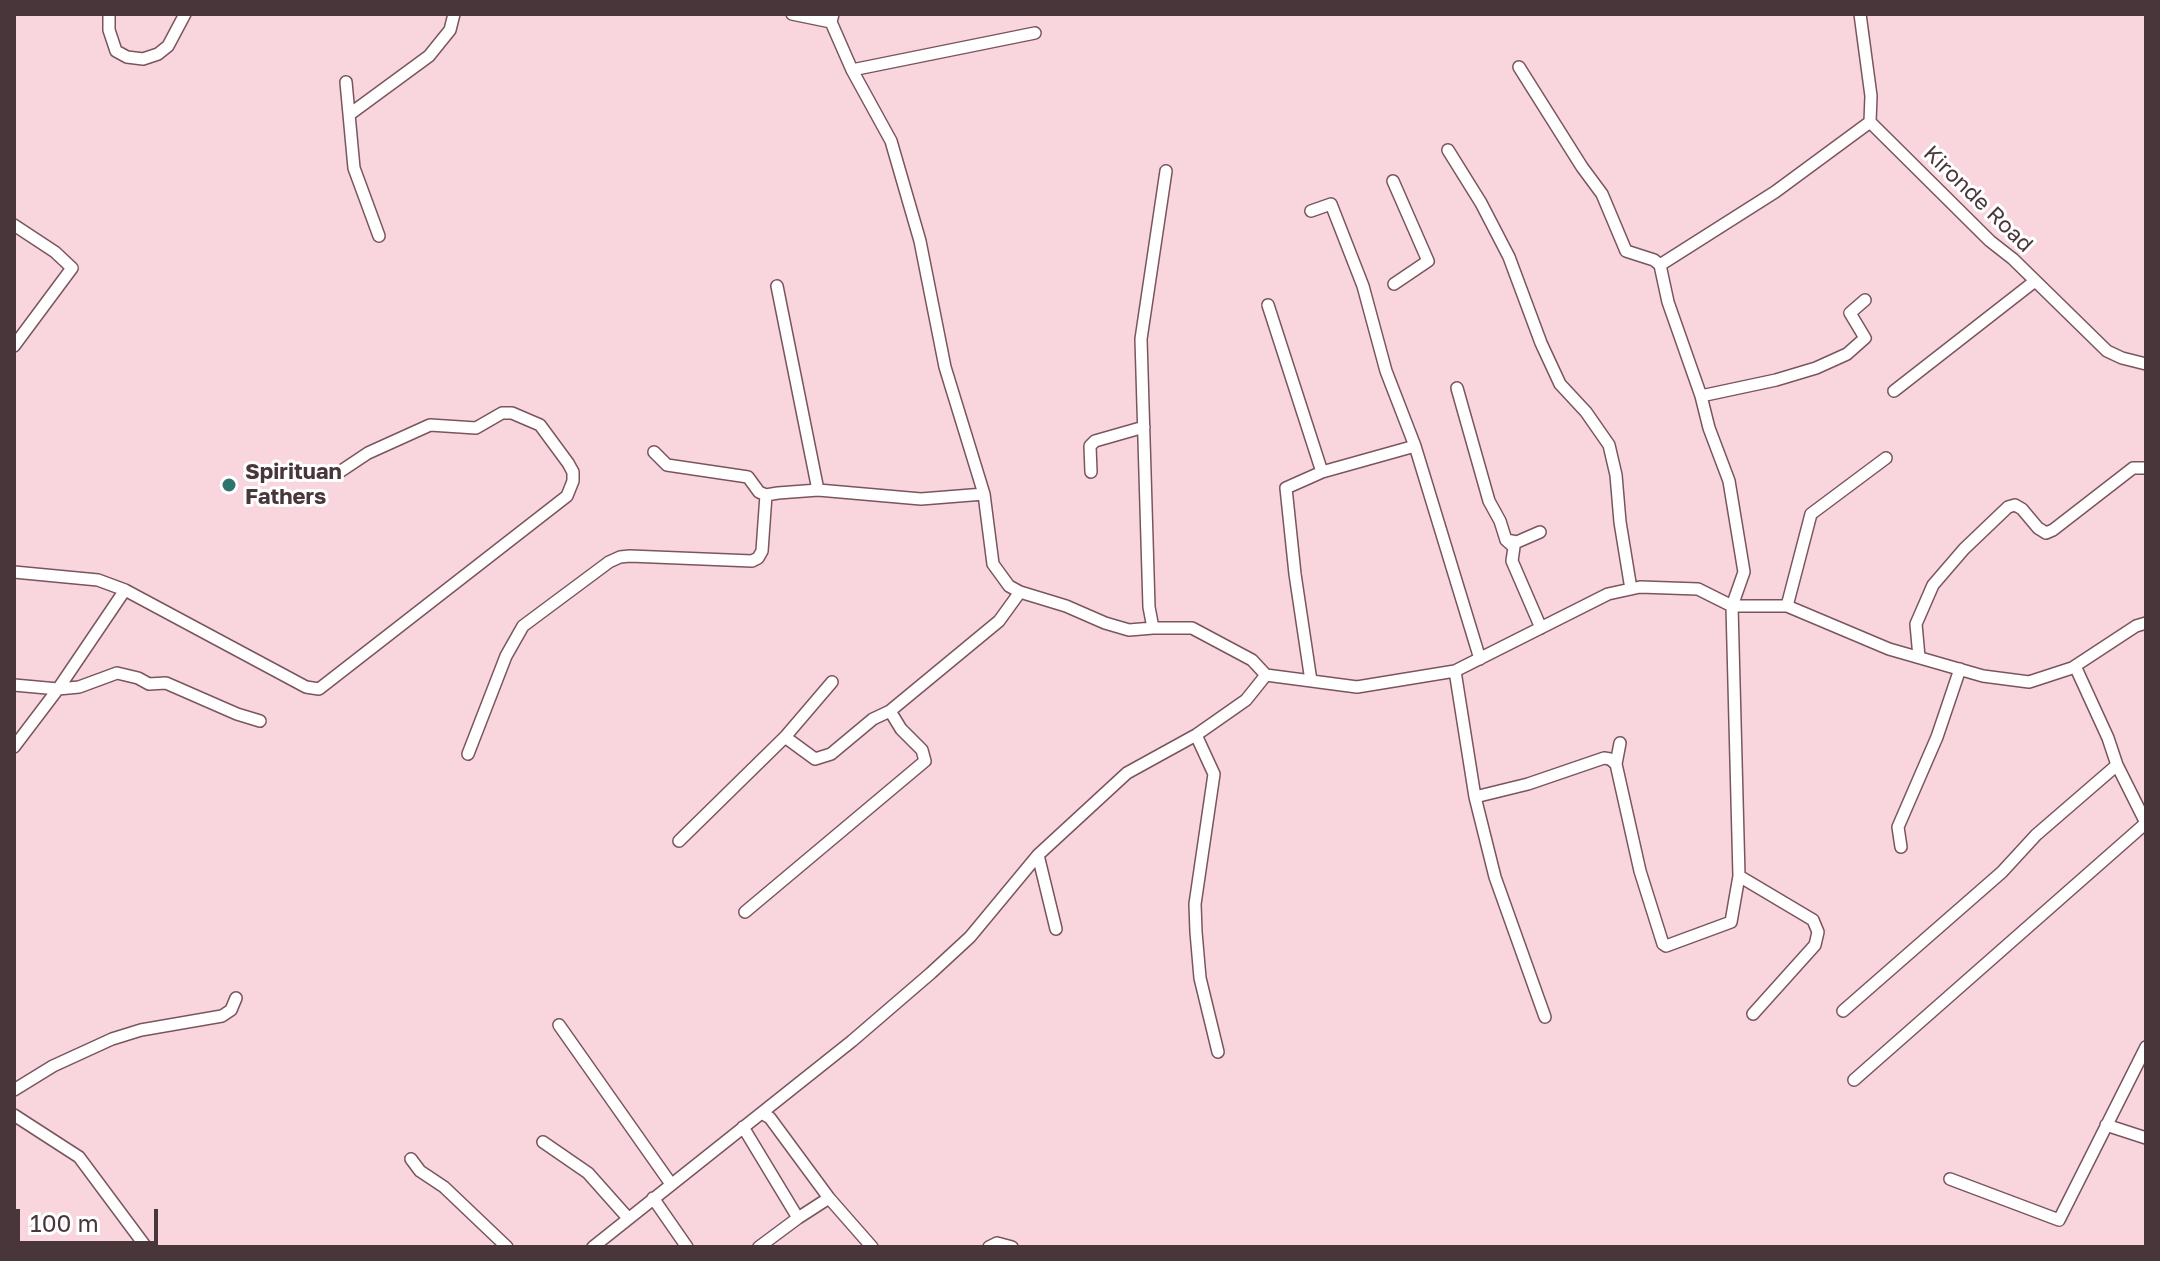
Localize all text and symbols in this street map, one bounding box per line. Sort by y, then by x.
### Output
street label: Kironde Road [1918,140,2038,258]
place label: Spirituan Fathers [245,459,342,510]
marker: Spirituan Fathers [220,476,238,494]
scale bar [20,1193,162,1243]
text: 100 m [30,1208,99,1237]

